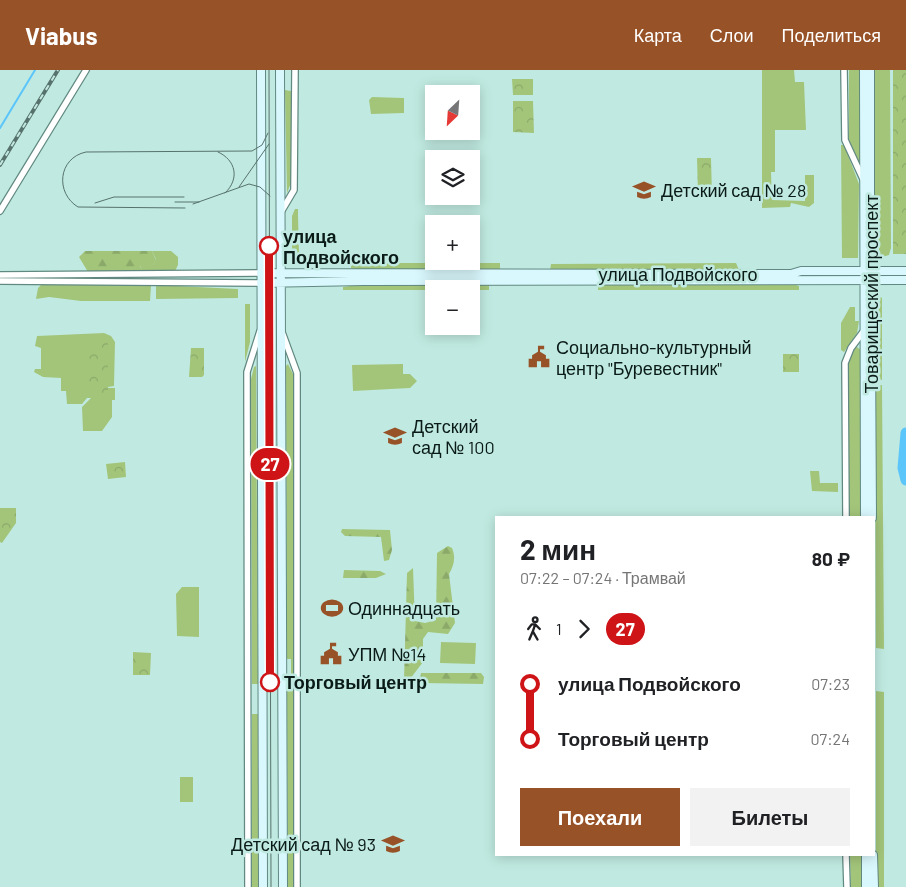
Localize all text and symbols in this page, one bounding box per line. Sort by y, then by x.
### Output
text: Viabus [25,21,97,50]
text: Карта [634,24,682,46]
text: Слои [710,24,754,46]
text: Поделиться [782,24,881,46]
north arrow [425,85,480,140]
map controls [425,85,480,335]
button: layers [425,150,480,205]
school or university icon: Детский сад № 28 [631,177,657,203]
place label: Детский сад № 28 [661,179,806,201]
street label: Товарищеский проспект [860,194,882,394]
button: + [425,215,480,270]
place label: улица Подвойского [283,225,399,268]
marker: улица Подвойского [259,236,279,256]
street label: улица Подвойского [599,263,757,285]
button: − [425,280,480,335]
place label: Социально-культурный центр "Буревестник" [556,336,752,379]
public building icon: Социально-культурный центр "Буревестник" [526,344,552,370]
place label: Детский сад № 100 [412,415,495,458]
school or university icon: Детский сад № 100 [382,423,408,449]
line badge: 27 [248,448,292,480]
text: 27 [260,453,280,475]
text: 2 мин [520,532,596,566]
text: 80 ₽ [812,547,850,570]
text: 07:22 – 07:24 · Трамвай [520,568,686,587]
sports icon: Одиннадцать [319,595,345,621]
place label: Одиннадцать [348,597,460,619]
icon: walk [520,615,548,643]
icon: forward [570,615,598,643]
text: 27 [616,618,635,640]
text: 1 [556,619,562,638]
public building icon: УПМ №14 [318,641,344,667]
place label: УПМ №14 [348,643,427,665]
place label: Торговый центр [284,671,427,693]
marker: Торговый центр [260,672,280,692]
text: улица Подвойского [558,672,741,695]
text: 07:23 [811,674,850,693]
text: Торговый центр [558,727,709,750]
text: 07:24 [811,729,850,748]
button: Поехали [520,788,680,846]
button: Билеты [690,788,850,846]
school or university icon: Детский сад № 93 [380,831,406,857]
place label: Детский сад № 93 [231,833,376,855]

